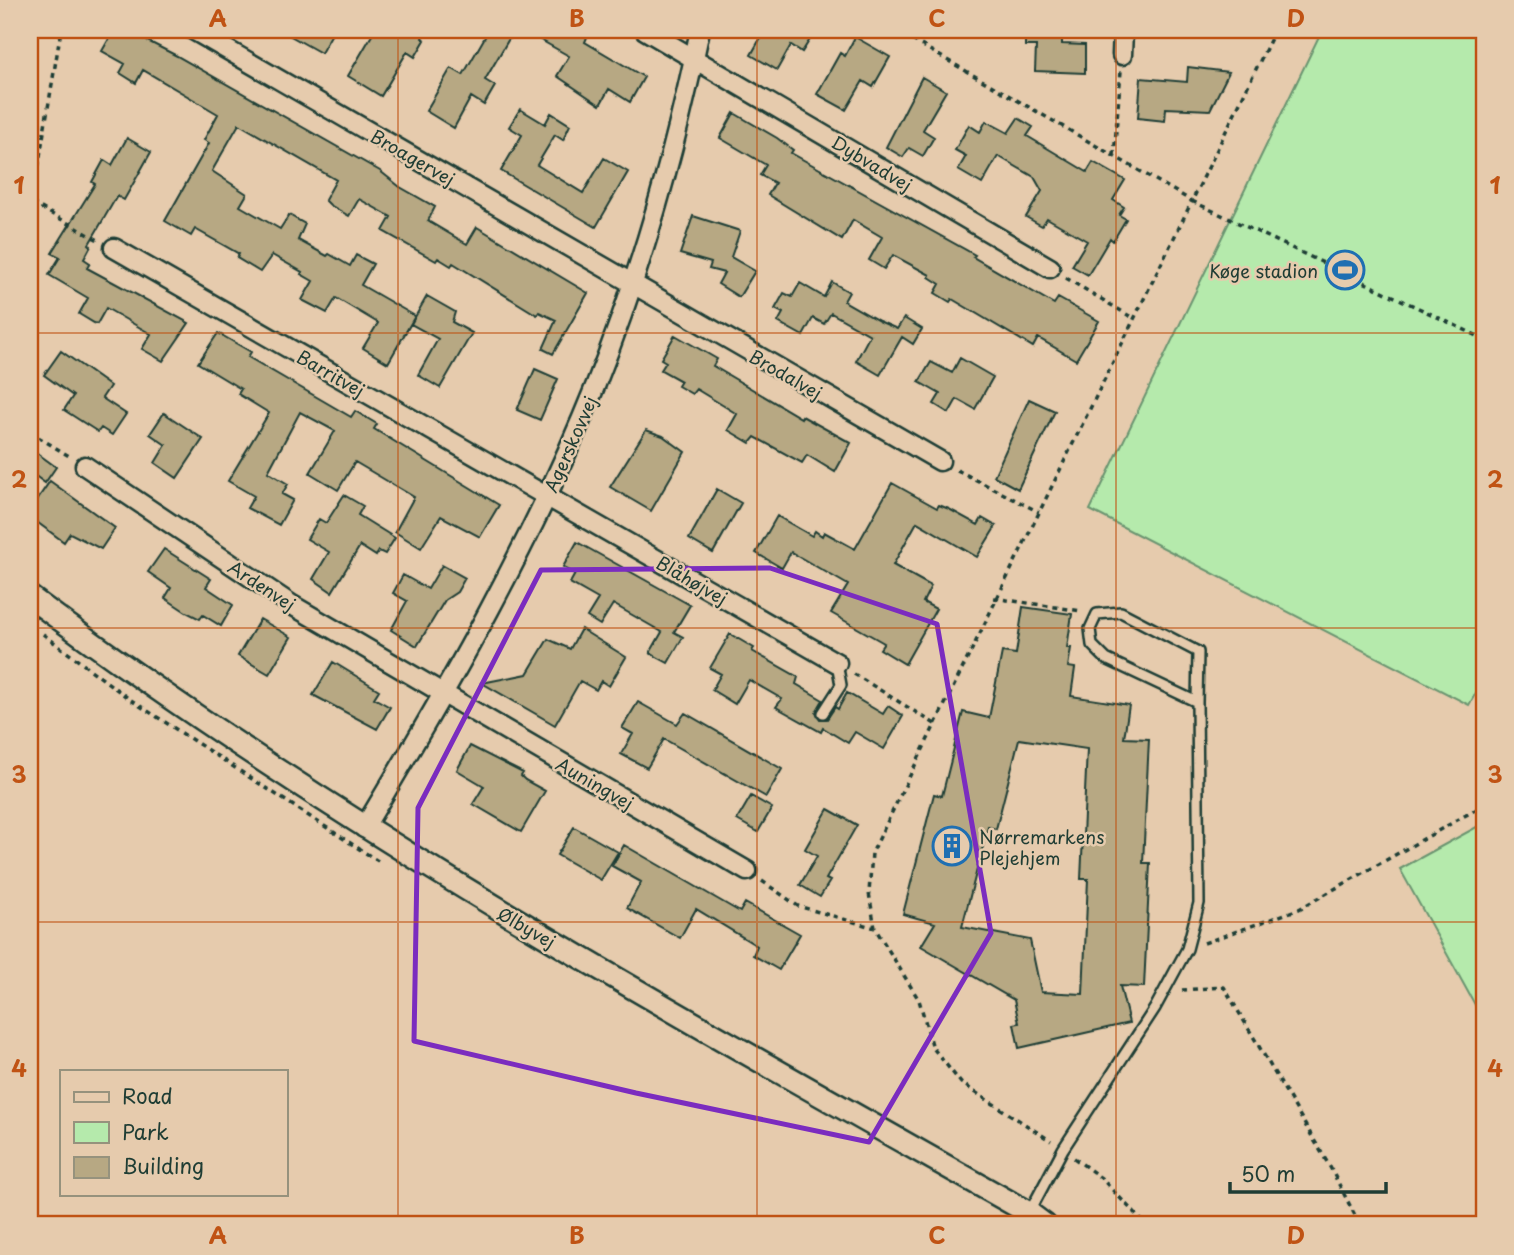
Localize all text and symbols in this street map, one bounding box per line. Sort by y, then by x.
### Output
text: A [209,0,227,35]
text: B [569,0,585,35]
text: C [928,0,946,35]
text: D [1287,0,1305,35]
street label: Broagervej [366,122,460,192]
street label: Dybvadvej [827,128,917,198]
text: 1 [14,167,25,202]
text: 1 [1490,167,1501,202]
sports icon: Køge stadion [1324,249,1366,291]
place label: Køge stadion [1209,257,1318,284]
street label: Brodalvej [745,342,827,406]
street label: Barritvej [292,343,370,403]
street label: Agerskovvej [537,391,603,497]
text: 2 [11,461,27,496]
text: 2 [1487,461,1503,496]
street label: Blåhøjvej [651,549,733,611]
street label: Ardenvej [223,553,301,617]
street label: Auningvej [551,750,639,816]
text: 3 [11,756,27,791]
text: 3 [1487,756,1503,791]
place label: Nørremarkens Plejehjem [979,823,1104,871]
building icon: Nørremarkens Plejehjem [931,825,973,867]
street label: Ølbyvej [493,899,561,954]
text: 4 [11,1050,27,1085]
text: 4 [1487,1050,1503,1085]
legend [60,1070,287,1196]
text: Road [122,1079,173,1111]
text: Park [122,1115,169,1147]
text: Building [122,1149,204,1181]
scale bar [1230,1150,1386,1194]
text: 50 m [1241,1157,1295,1189]
text: A [209,1217,227,1252]
text: B [569,1217,585,1252]
text: C [928,1217,946,1252]
text: D [1287,1217,1305,1252]

